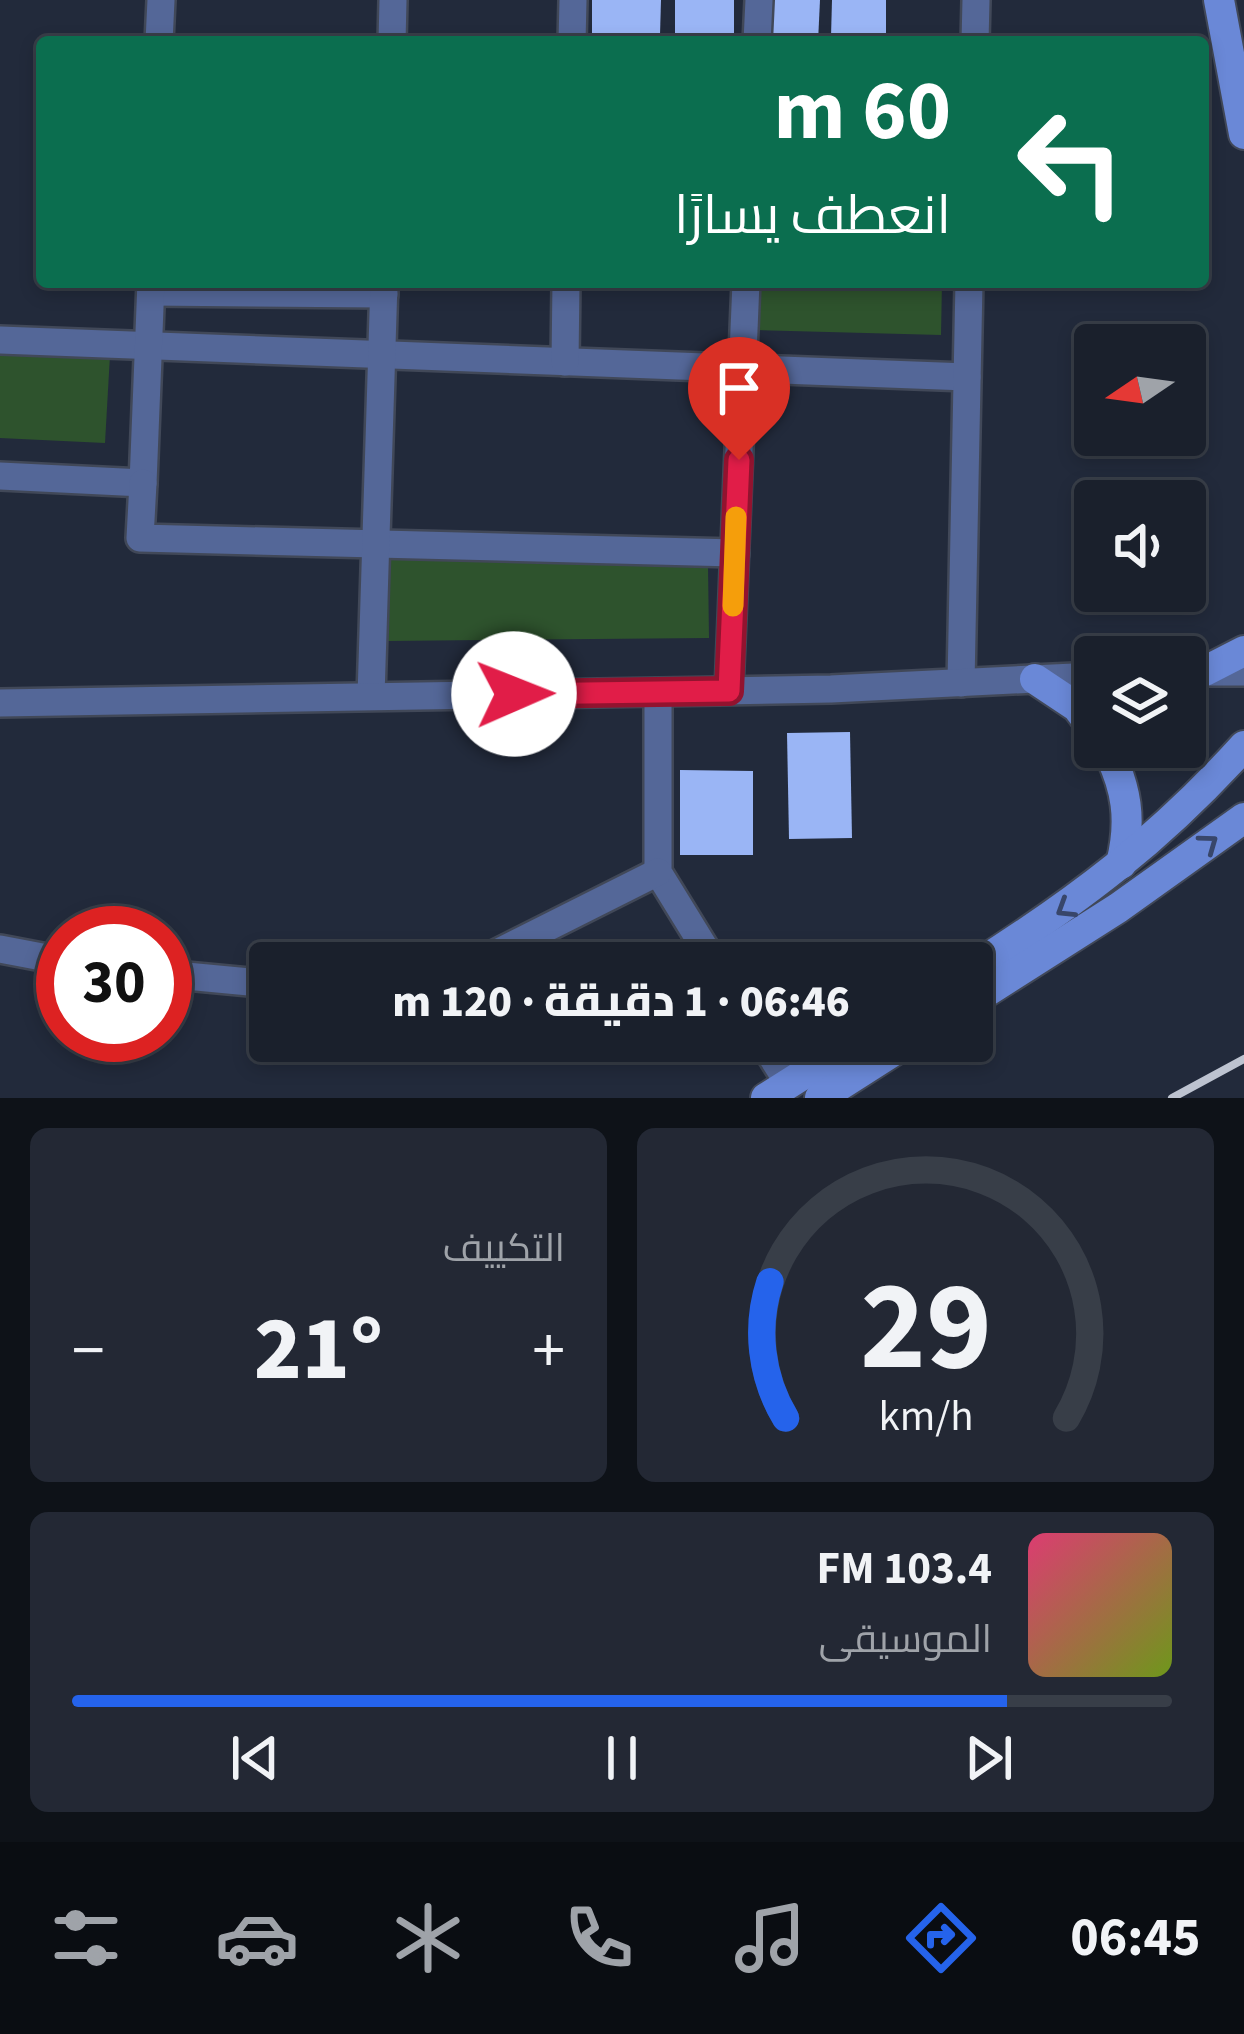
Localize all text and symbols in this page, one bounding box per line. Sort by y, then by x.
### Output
text: 60 m [773,52,951,172]
icon: left [993,84,1149,240]
text: انعطف يسارًا [674,178,951,255]
north arrow [1074,324,1206,456]
map controls [1074,324,1206,768]
pin [688,337,790,460]
icon: arrive [706,355,772,421]
button: sound [1074,480,1206,612]
position arrow [451,631,577,757]
button: layers [1074,636,1206,768]
one-way arrow [1196,835,1218,857]
one-way arrow [1056,895,1078,917]
speed limit sign: 30 [36,906,192,1062]
text: 06:46 · 1 دقيقة · 120 m [392,970,850,1034]
text: التكييف [443,1221,565,1277]
text: 29 [860,1239,991,1417]
text: 21° [254,1286,383,1414]
text: − [72,1304,105,1398]
text: + [532,1304,565,1398]
text: km/h [878,1386,973,1447]
text: 103.4 FM [817,1537,992,1601]
text: الموسيقى [819,1612,992,1668]
icon: previous [222,1725,288,1791]
icon: pause [589,1725,655,1791]
icon: next [956,1725,1022,1791]
icon: filters [44,1896,128,1980]
icon: car [215,1896,299,1980]
icon: climate [386,1896,470,1980]
icon: phone [557,1896,641,1980]
icon: music [728,1896,812,1980]
icon: directions [899,1896,983,1980]
text: 06:45 [1070,1900,1200,1977]

